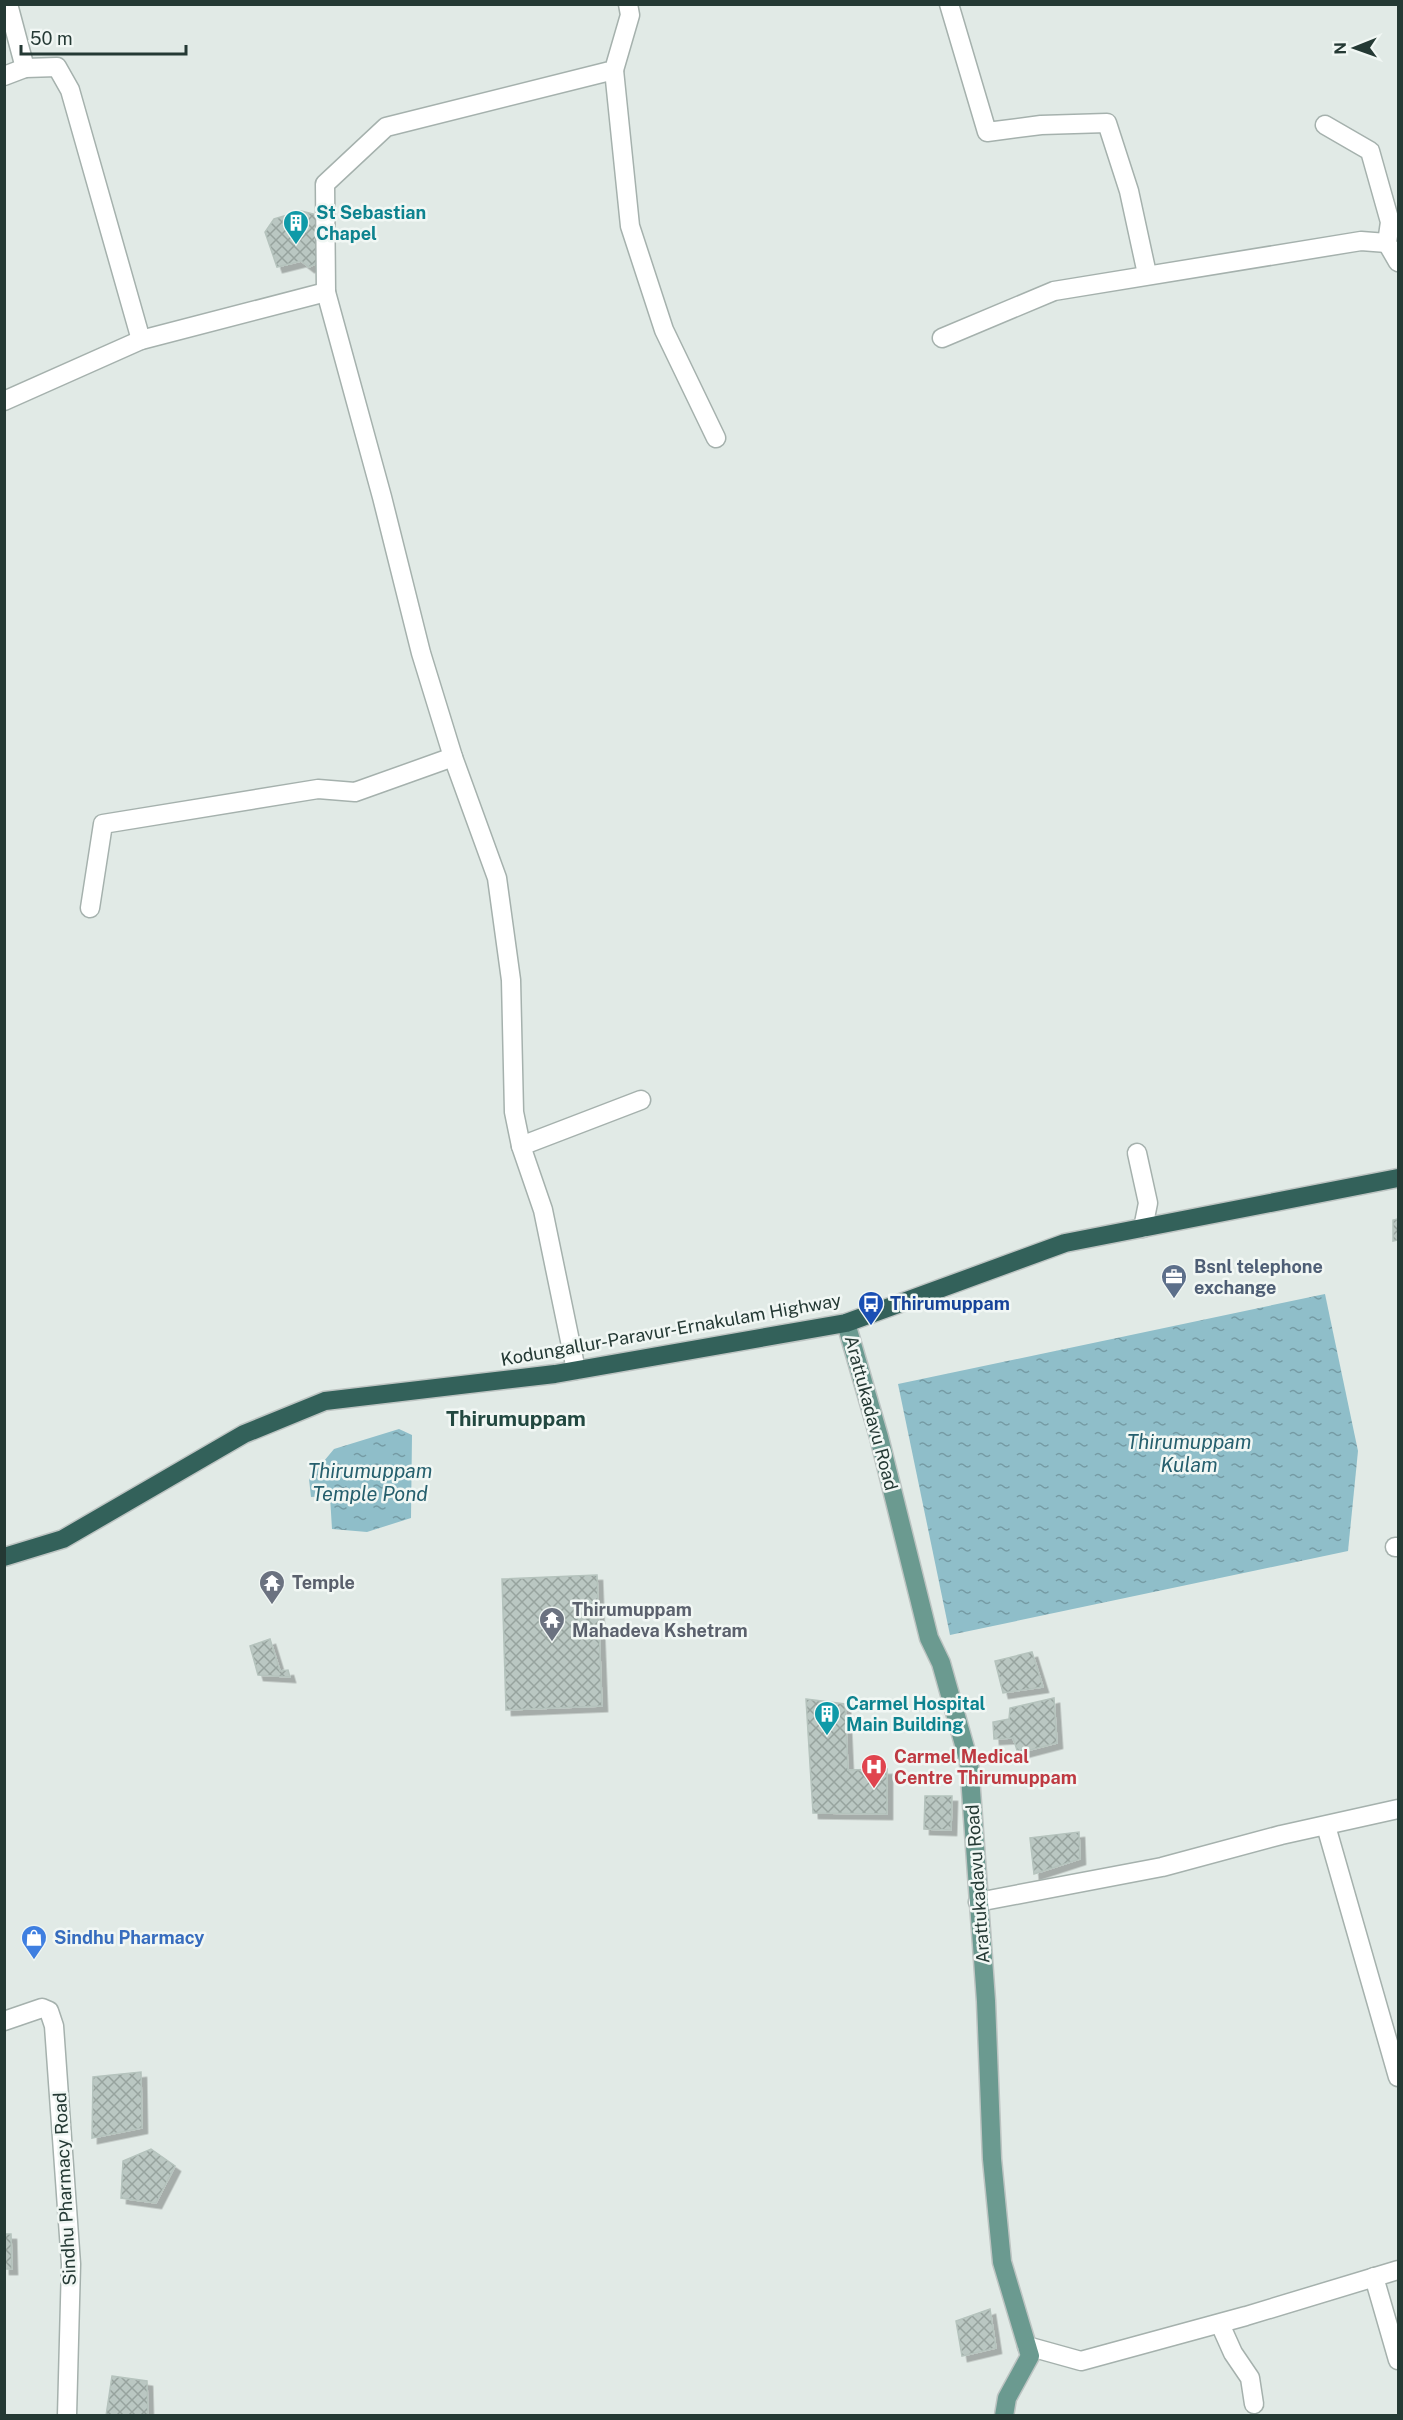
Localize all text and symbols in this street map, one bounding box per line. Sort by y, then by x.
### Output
scale bar [21,18,186,56]
north arrow [1325,18,1385,78]
text: 50 m [30,28,73,49]
text: N [1331,42,1350,55]
place label: St Sebastian Chapel [316,202,426,244]
building icon: St Sebastian Chapel [281,208,311,246]
place label: Bsnl telephone exchange [1194,1256,1323,1298]
office icon: Bsnl telephone exchange [1159,1262,1189,1300]
street label: Kodungallur-Paravur-Ernakulam Highway [499,1289,843,1370]
bus stop icon: Thirumuppam [856,1289,886,1327]
place label: Thirumuppam [890,1293,1010,1314]
street label: Arattukadavu Road [841,1333,902,1493]
district label: Thirumuppam [446,1406,586,1431]
water label: Thirumuppam Kulam [1127,1430,1251,1477]
water label: Thirumuppam Temple Pond [308,1459,432,1506]
temple icon: Temple [257,1568,287,1606]
place label: Temple [292,1572,355,1593]
place label: Thirumuppam Mahadeva Kshetram [572,1599,748,1641]
temple icon: Thirumuppam Mahadeva Kshetram [537,1605,567,1643]
place label: Carmel Hospital Main Building [846,1693,986,1735]
building icon: Carmel Hospital Main Building [812,1699,842,1737]
place label: Carmel Medical Centre Thirumuppam [894,1746,1077,1788]
hospital icon: Carmel Medical Centre Thirumuppam [859,1752,889,1790]
street label: Arattukadavu Road [961,1804,994,1964]
shop icon: Sindhu Pharmacy [19,1923,49,1961]
place label: Sindhu Pharmacy [54,1927,204,1948]
street label: Sindhu Pharmacy Road [49,2092,80,2286]

